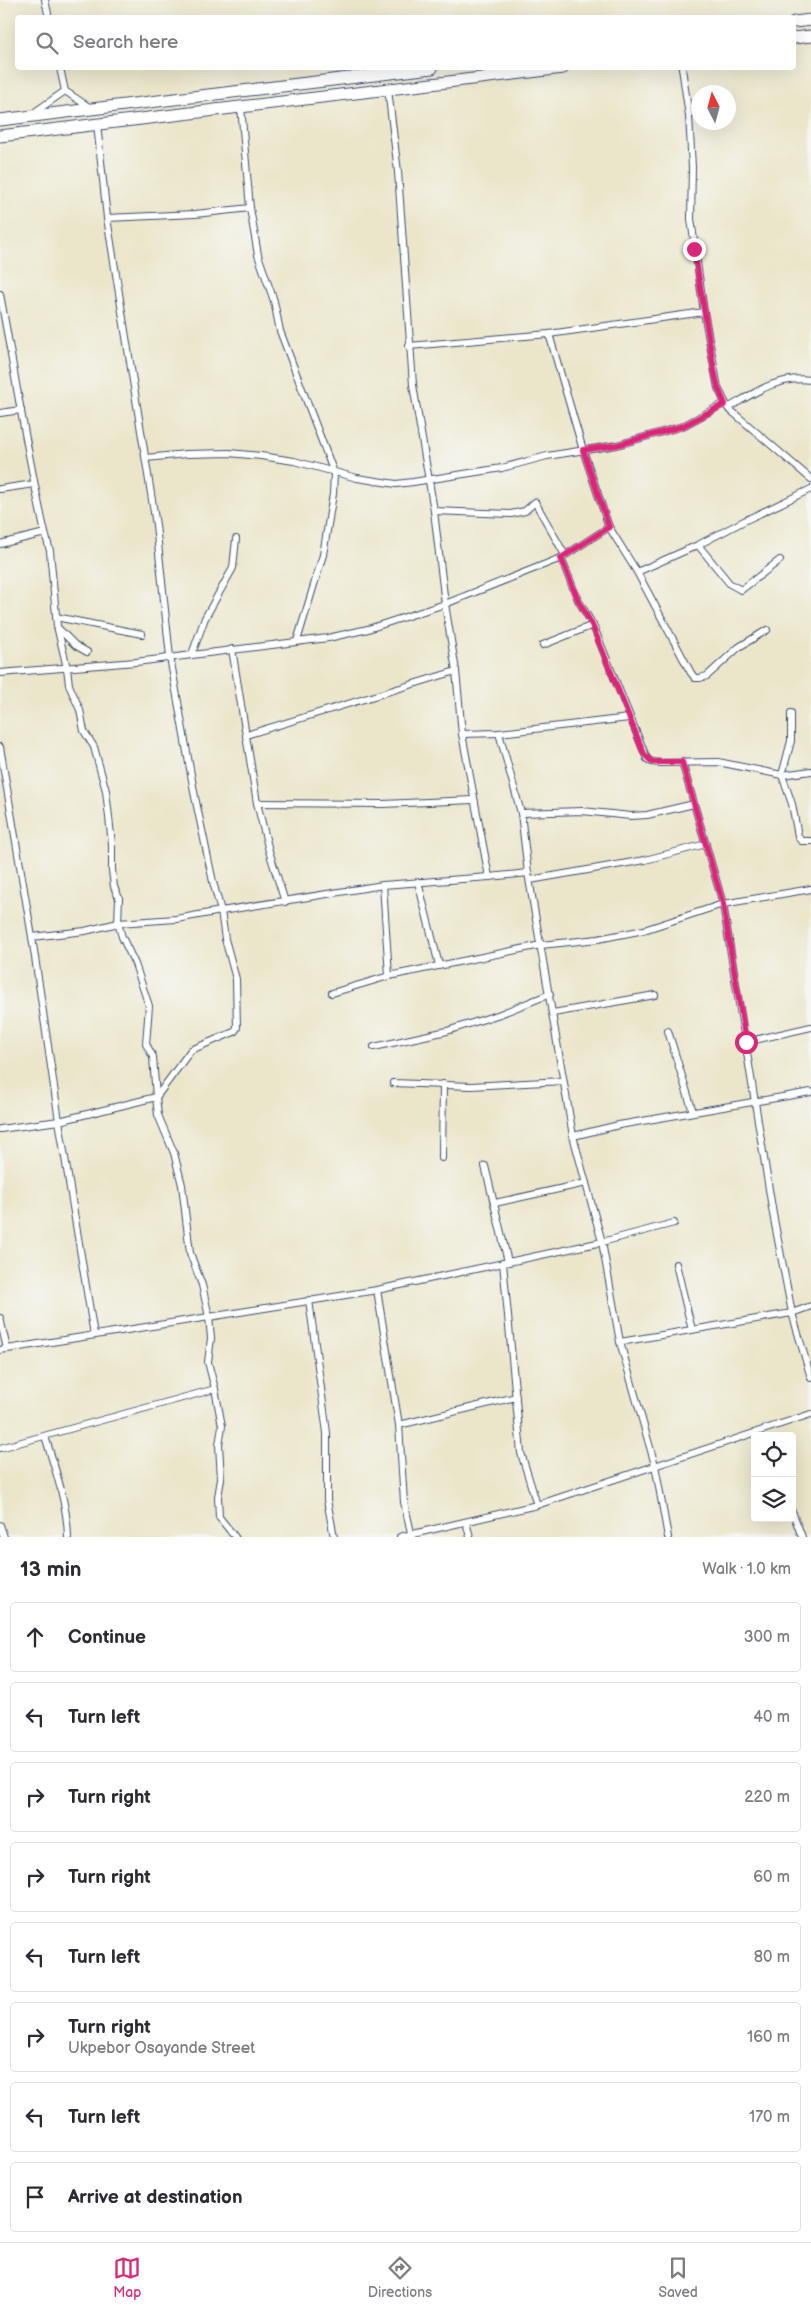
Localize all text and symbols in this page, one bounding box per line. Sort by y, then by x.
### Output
search box [15,15,796,70]
icon: search [33,29,61,57]
text: Search here [73,31,178,54]
north arrow [691,85,736,130]
route end [683,238,706,261]
route start [735,1031,758,1054]
map controls [751,1432,796,1522]
button: locate [751,1432,796,1477]
button: layers [751,1477,796,1522]
text: 13 min [20,1557,82,1582]
text: Walk · 1.0 km [702,1560,791,1579]
icon: ahead [21,1623,49,1651]
text: Continue [68,1626,146,1649]
text: 300 m [744,1628,790,1647]
icon: left [21,1703,49,1731]
text: Turn left [68,1706,140,1729]
text: 40 m [753,1708,790,1727]
icon: right [21,1783,49,1811]
text: Turn right [68,1786,151,1809]
text: 220 m [744,1788,790,1807]
icon: right [21,1863,49,1891]
text: Turn right [68,1866,151,1889]
text: 60 m [753,1868,790,1887]
icon: left [21,1943,49,1971]
text: Turn left [68,1946,140,1969]
text: 80 m [754,1948,790,1967]
text: Turn right [68,2016,151,2039]
icon: right [21,2023,49,2051]
text: 160 m [747,2028,790,2047]
text: Ukpebor Osayande Street [68,2039,255,2058]
icon: left [21,2103,49,2131]
text: Turn left [68,2106,140,2129]
text: 170 m [749,2108,790,2127]
icon: arrive [21,2183,49,2211]
text: Arrive at destination [68,2186,243,2209]
tab: Map [113,2254,141,2301]
tab: Directions [368,2254,432,2301]
tab: Saved [658,2254,698,2301]

